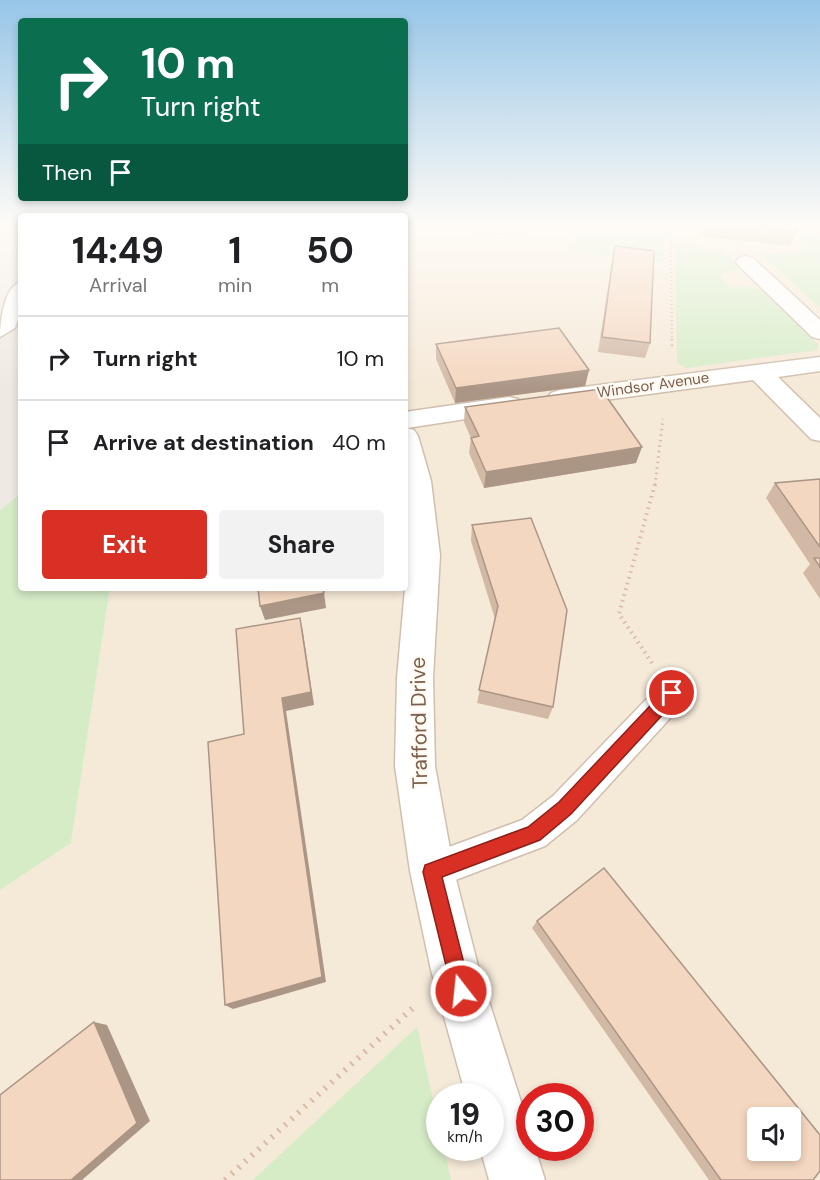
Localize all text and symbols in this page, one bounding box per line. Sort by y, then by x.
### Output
text: 10 m [141,36,235,91]
icon: right [42,42,120,120]
text: Turn right [141,89,261,124]
icon: arrive [104,156,137,189]
text: Then [42,158,92,187]
text: 14:49 [72,227,164,274]
text: 1 [229,227,242,274]
text: 50 [306,227,354,274]
text: Arrival [89,272,147,298]
text: min [218,272,252,298]
text: m [321,272,339,298]
icon: right [42,342,75,375]
text: Turn right [93,344,198,373]
text: 10 m [337,344,384,373]
street label: Windsor Avenue [596,367,710,403]
icon: arrive [42,426,75,459]
text: Arrive at destination [93,428,314,457]
text: 40 m [332,428,386,457]
button: Exit [42,510,207,579]
button: Share [219,510,384,579]
street label: Trafford Drive [404,657,434,789]
pin [646,667,697,718]
icon: arrive [655,676,688,709]
position arrow [429,959,493,1023]
speed limit sign: 30 [516,1083,594,1161]
text: 19 [450,1095,480,1134]
map controls [747,1107,801,1161]
button: sound [747,1107,801,1161]
text: km/h [447,1127,483,1147]

